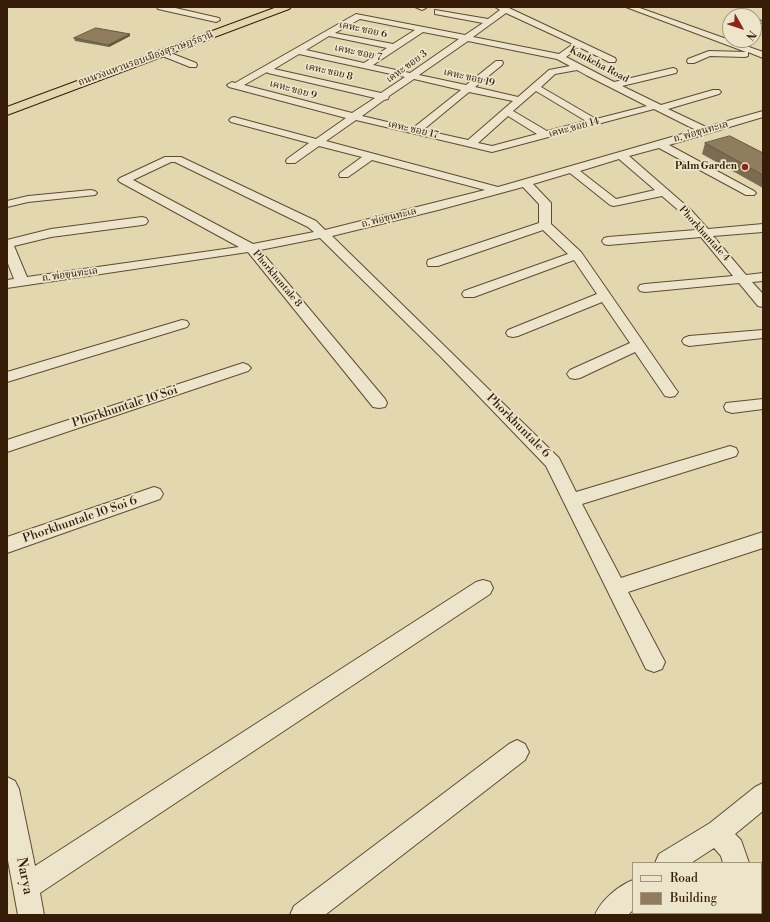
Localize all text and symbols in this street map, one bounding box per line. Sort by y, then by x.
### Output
north arrow [722,8,762,48]
street label: เคหะ ซอย 6 [338,19,388,41]
text: N [742,27,759,43]
street label: ถนนวงแหวนรอบเมืองสุราษฎร์ธานี [77,29,215,89]
street label: เคหะ ซอย 7 [333,42,383,64]
street label: Kankeha Road [567,44,631,86]
street label: เคหะ ขอย 3 [384,48,430,86]
street label: เคหะ ขอย 8 [304,61,354,83]
street label: เคหะ ขอย 19 [442,66,496,90]
street label: เคหะ ขอย 9 [268,78,318,102]
street label: เคหะ ขอย 14 [547,115,601,141]
street label: เคหะ ขอย 17 [387,118,439,142]
street label: ถ. พ่อขุนทะเล [672,118,730,146]
place label: Palm Garden [675,161,737,173]
marker: Palm Garden [740,162,750,172]
street label: Phorkhuntale 4 [676,204,732,264]
street label: ถ. พ่อขุนทะเล [360,205,418,231]
street label: Phorkhuntale 8 [250,248,304,310]
street label: ถ. พ่อขุนทะเล [41,265,99,285]
street label: Phorkhuntale 10 Soi [70,383,180,431]
street label: Phorkhuntale 6 [483,391,553,461]
street label: Phorkhuntale 10 Soi 6 [21,494,139,546]
street label: Narya [12,856,36,896]
legend [632,862,762,914]
text: Road [670,871,698,886]
text: Building [670,891,717,906]

